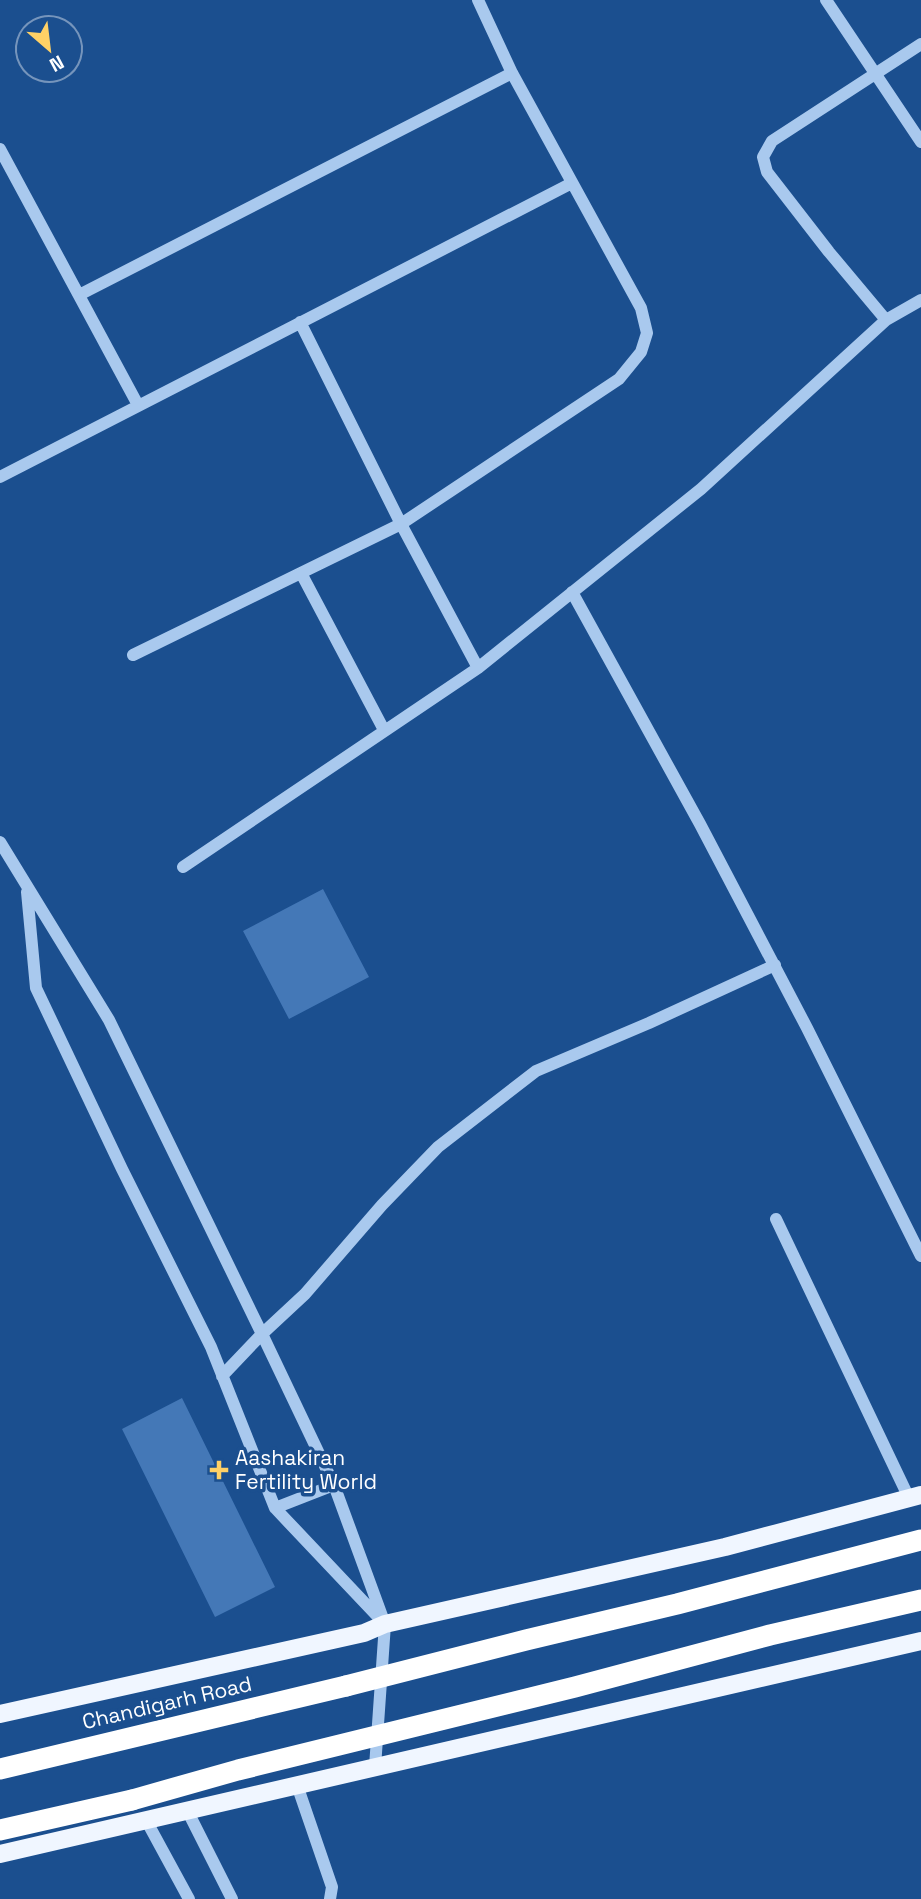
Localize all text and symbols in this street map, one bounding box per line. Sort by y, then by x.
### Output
north arrow [14,14,84,84]
text: N [45,50,68,78]
place label: Aashakiran Fertility World [235,1444,377,1495]
marker: Aashakiran Fertility World [209,1460,229,1480]
street label: Chandigarh Road [79,1670,254,1735]

